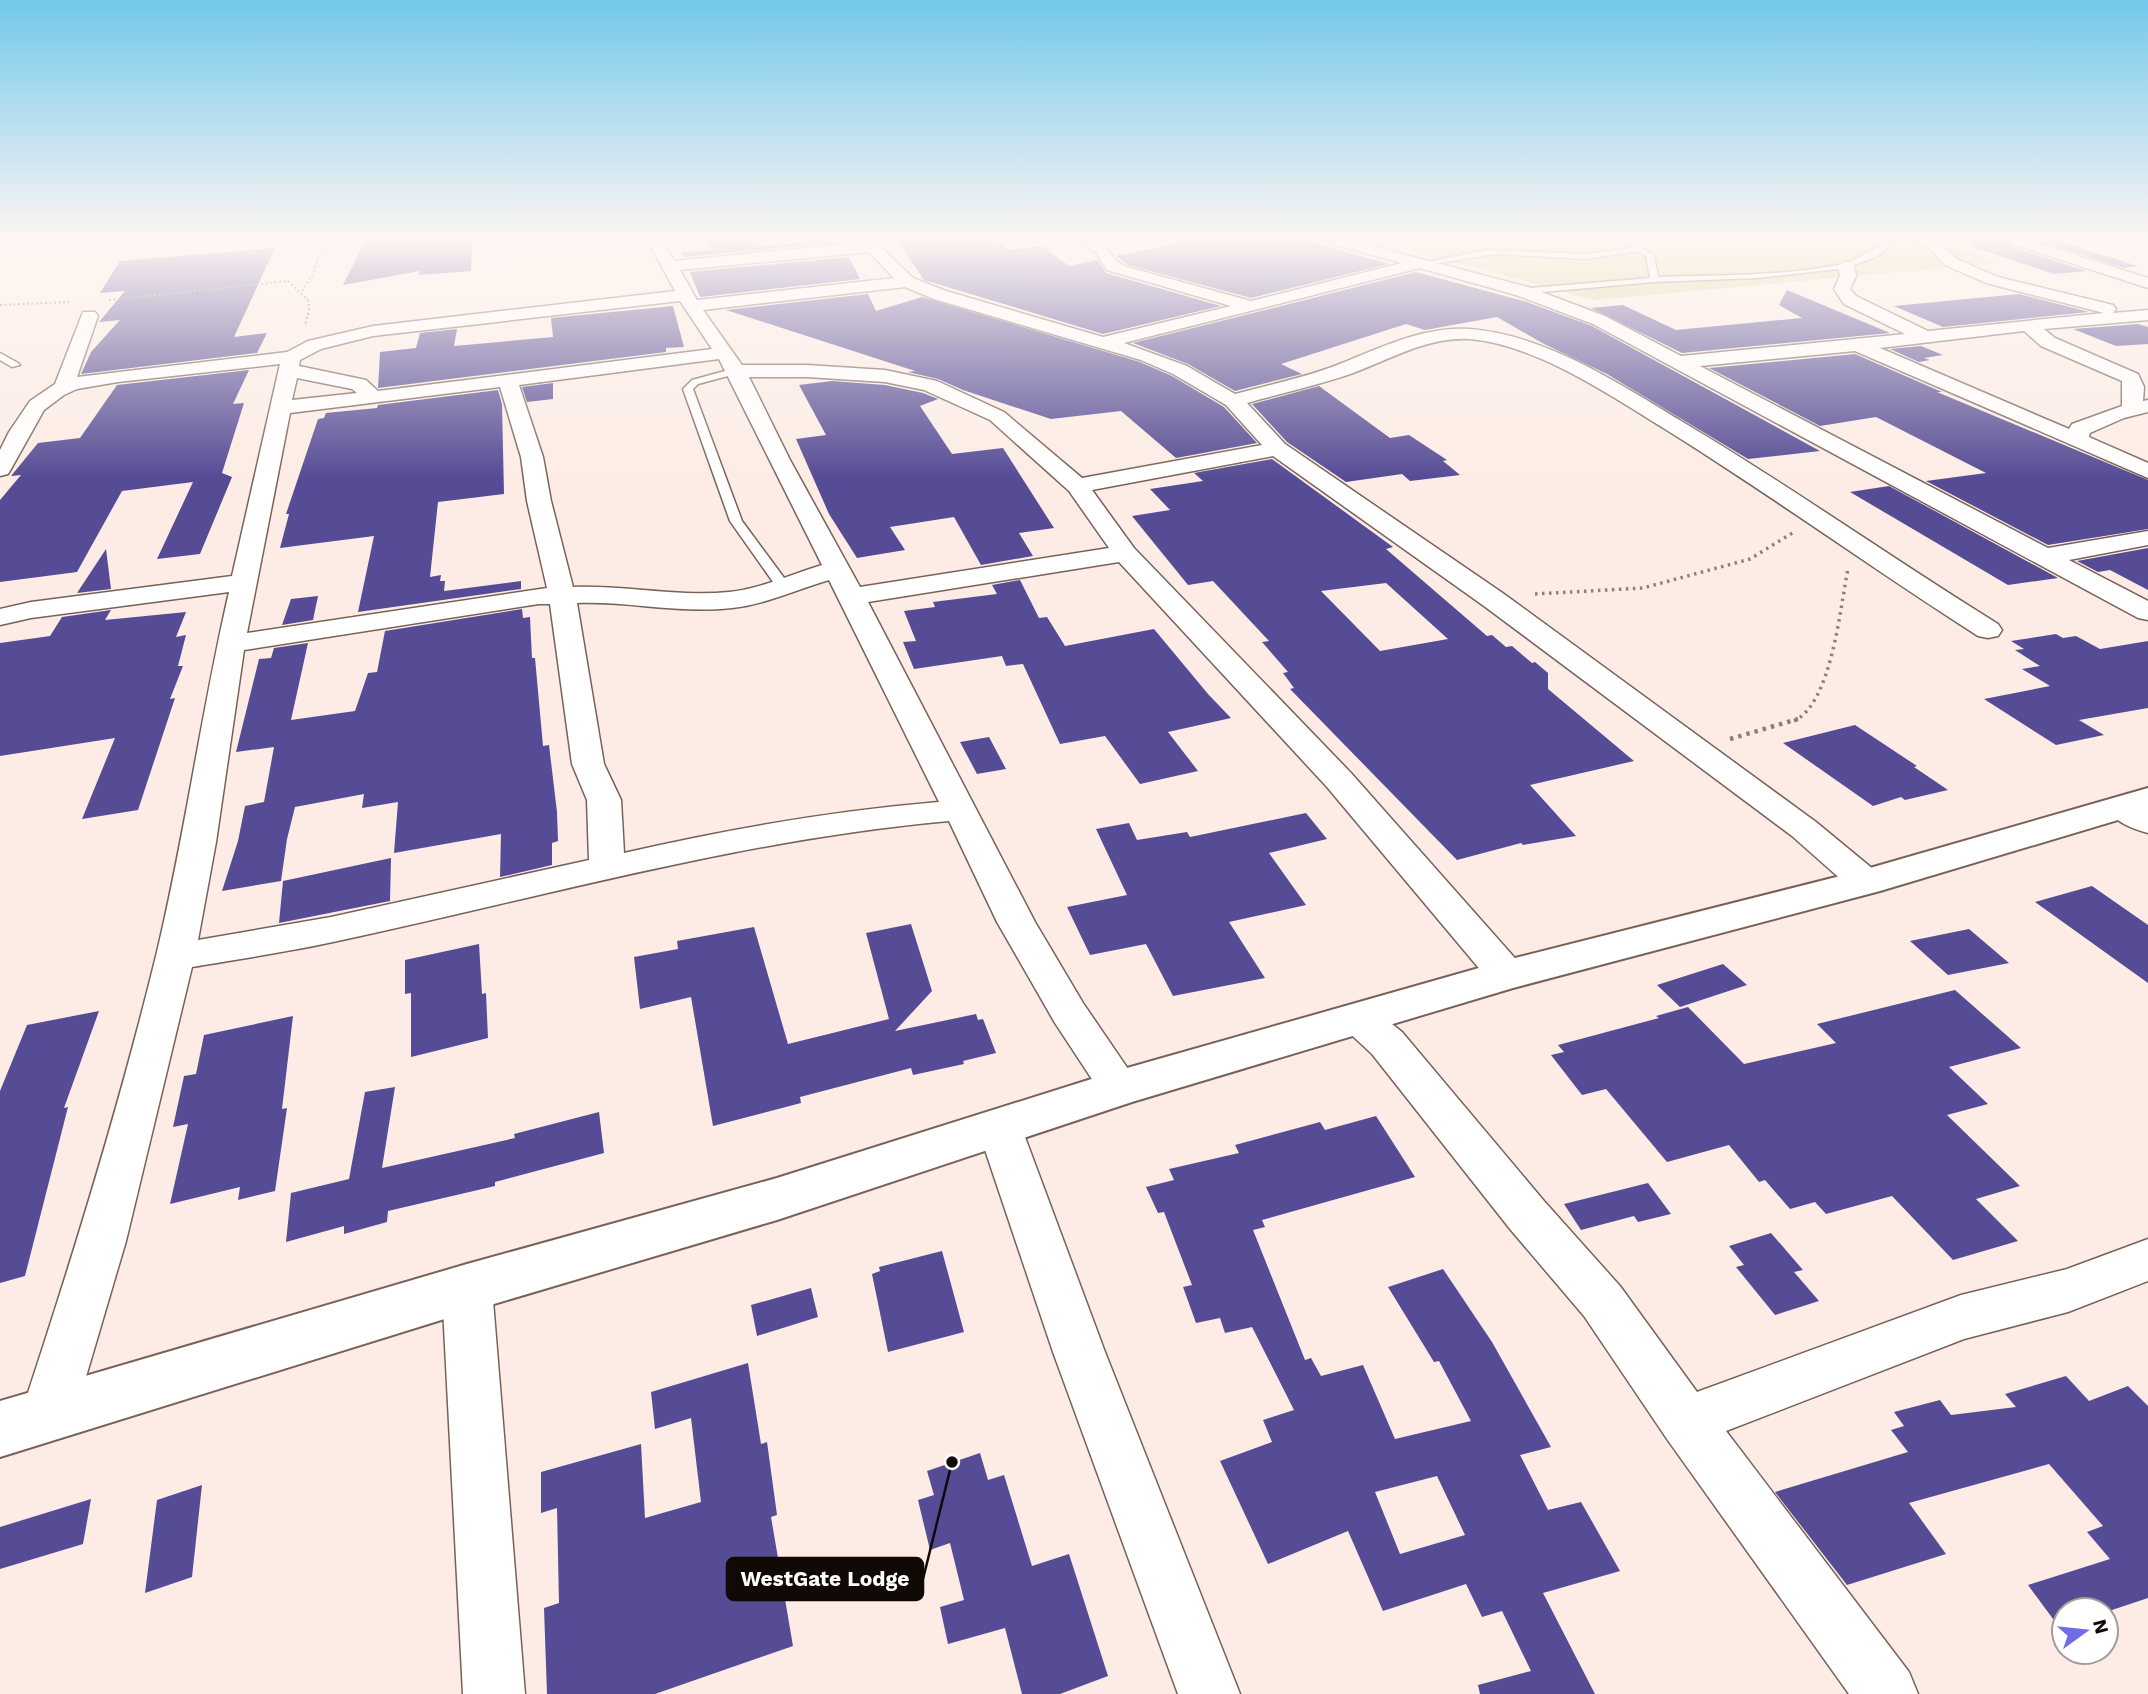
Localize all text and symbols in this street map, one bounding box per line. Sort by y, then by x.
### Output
callout: WestGate Lodge [727,1558,923,1600]
text: WestGate Lodge [741,1566,909,1591]
north arrow [2050,1596,2120,1666]
text: N [2088,1617,2114,1637]

